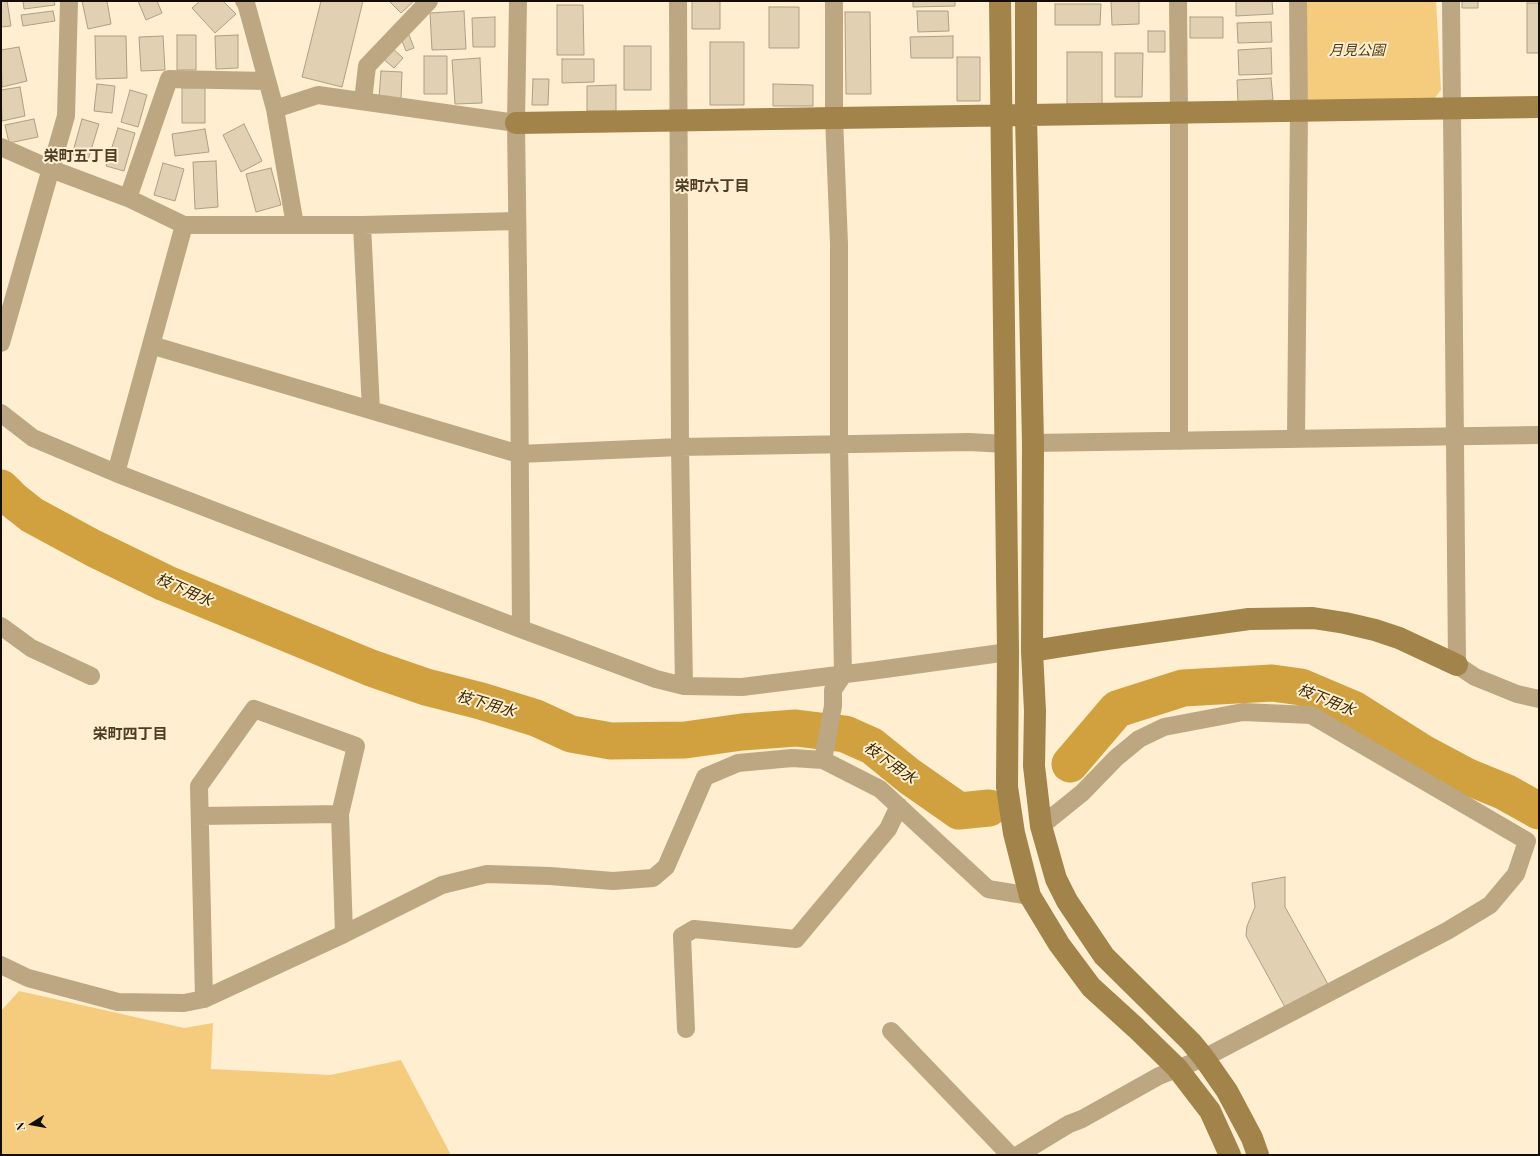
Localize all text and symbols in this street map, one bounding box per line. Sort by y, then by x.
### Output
park label: 月見公園 [1329,43,1385,59]
district label: 栄町五丁目 [44,147,118,165]
district label: 栄町六丁目 [675,177,749,195]
water label: 枝下用水 [153,570,215,610]
water label: 枝下用水 [1295,680,1357,720]
water label: 枝下用水 [455,687,517,721]
district label: 栄町四丁目 [93,725,167,743]
water label: 枝下用水 [860,738,920,788]
north arrow [12,1104,52,1144]
text: N [12,1121,28,1132]

